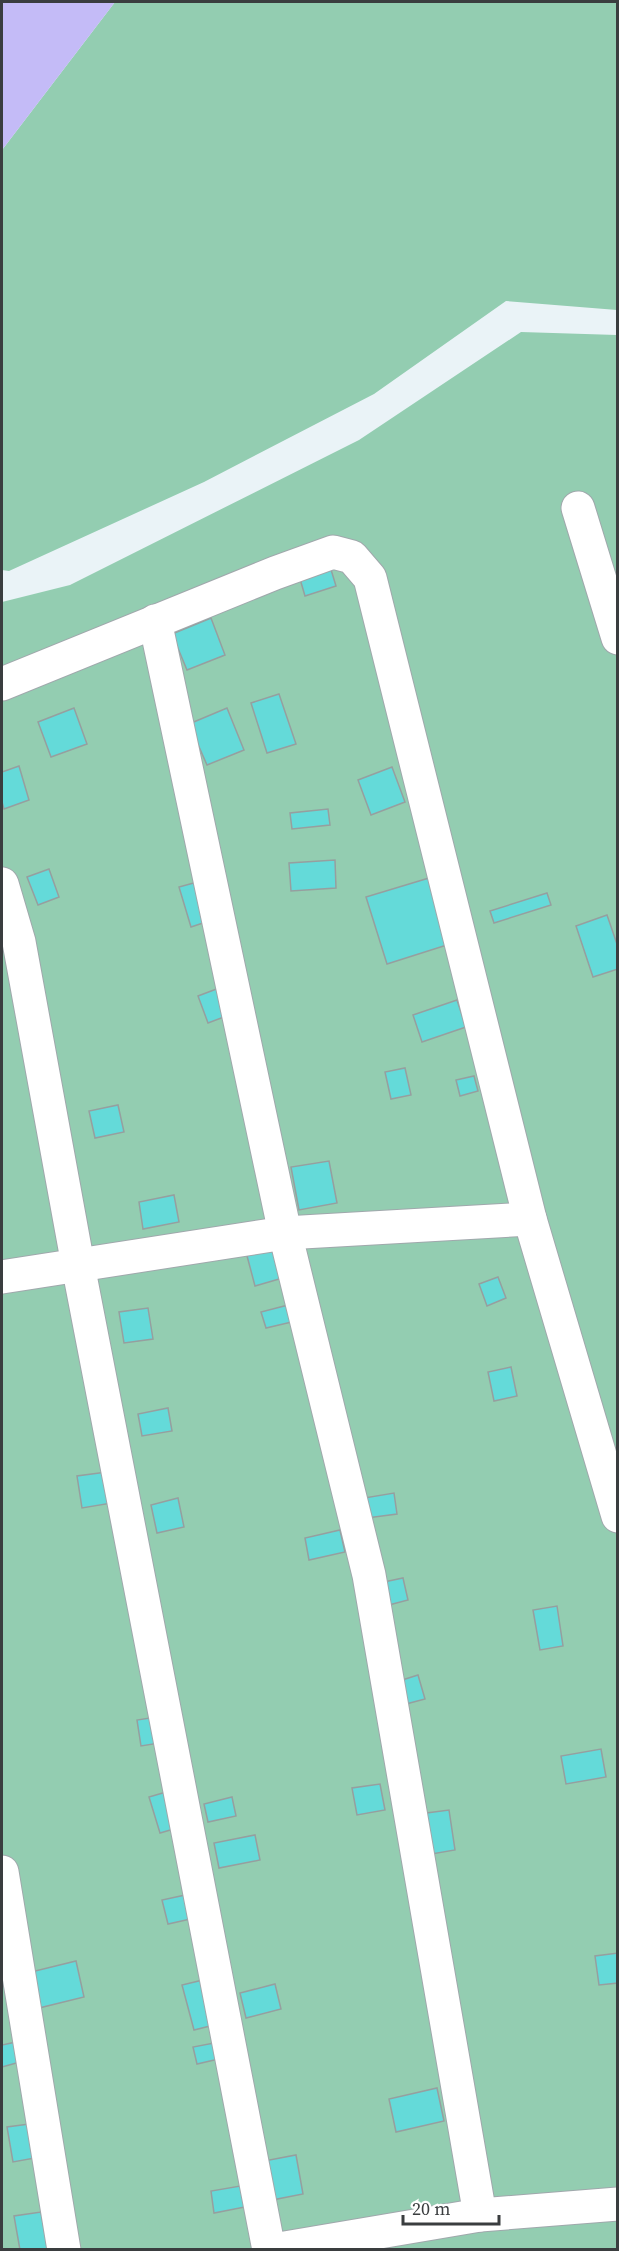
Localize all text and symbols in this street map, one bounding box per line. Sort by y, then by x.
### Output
scale bar [403,2188,499,2226]
text: 20 m [412,2196,450,2221]

